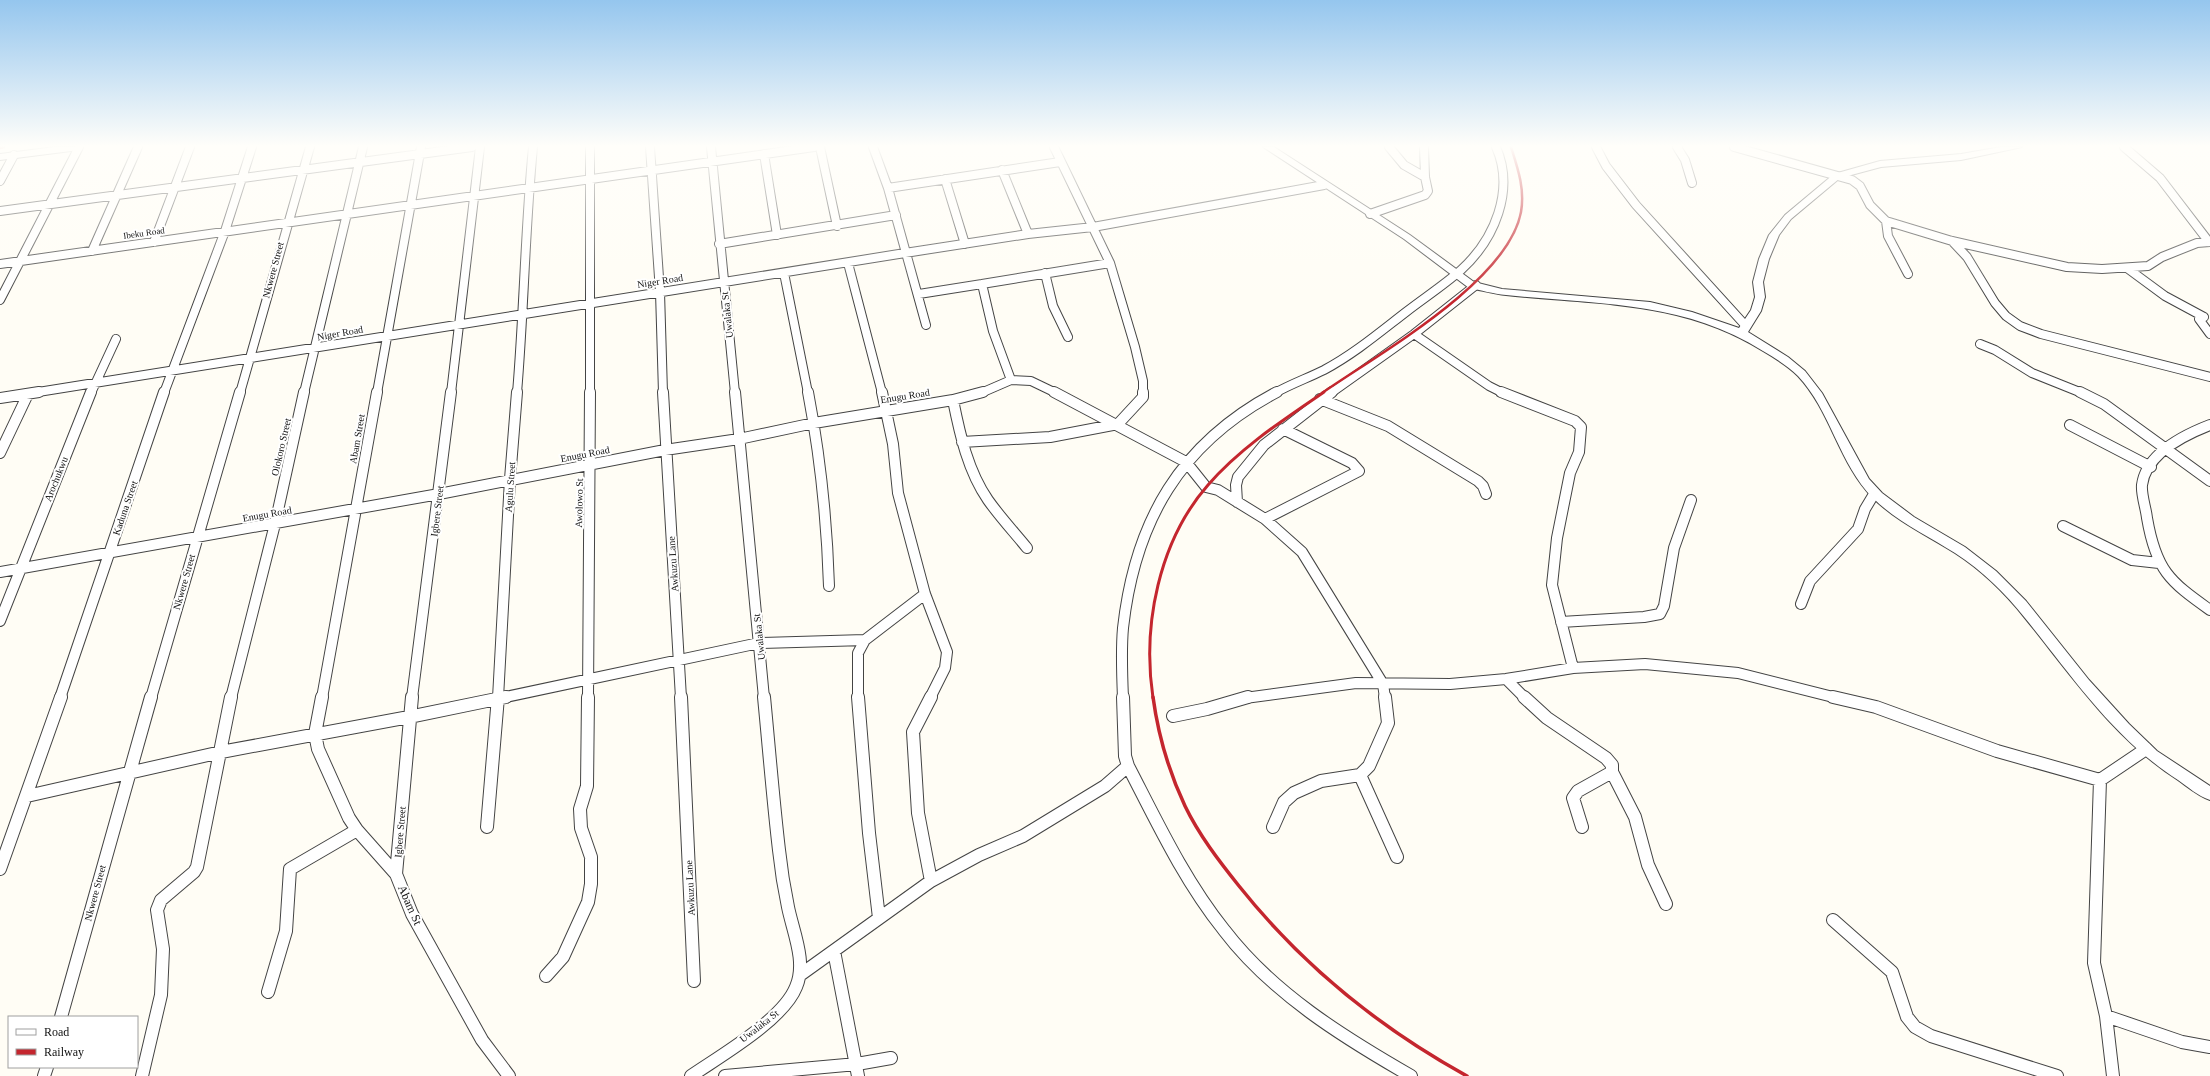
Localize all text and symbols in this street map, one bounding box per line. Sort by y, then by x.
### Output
street label: Ibeku Road [123,225,166,241]
street label: Nkwere Street [260,241,286,299]
street label: Niger Road [636,272,684,290]
street label: Uwalaka St [719,291,735,339]
street label: Niger Road [316,324,364,342]
street label: Enugu Road [880,387,930,405]
street label: Abam Street [347,413,367,465]
street label: Olokoro Street [269,417,293,477]
street label: Enugu Road [560,444,610,464]
street label: Arochukwu [42,455,70,503]
street label: Agulu Street [503,461,517,513]
street label: Awolowo St [573,478,585,528]
street label: Kaduna Street [111,479,140,537]
street label: Igbere Street [428,485,446,537]
street label: Enugu Road [242,504,292,524]
street label: Awkuzu Lane [666,535,680,592]
street label: Nkwere Street [171,553,197,611]
street label: Uwalaka St [751,613,767,661]
street label: Igbere Street [392,806,408,858]
street label: Awkuzu Lane [683,859,697,916]
street label: Nkwere Street [82,864,108,922]
street label: Abam St [395,883,425,928]
street label: Uwalaka St [737,1007,781,1045]
legend [8,1016,138,1068]
text: Road [44,1025,69,1039]
text: Railway [44,1045,84,1059]

